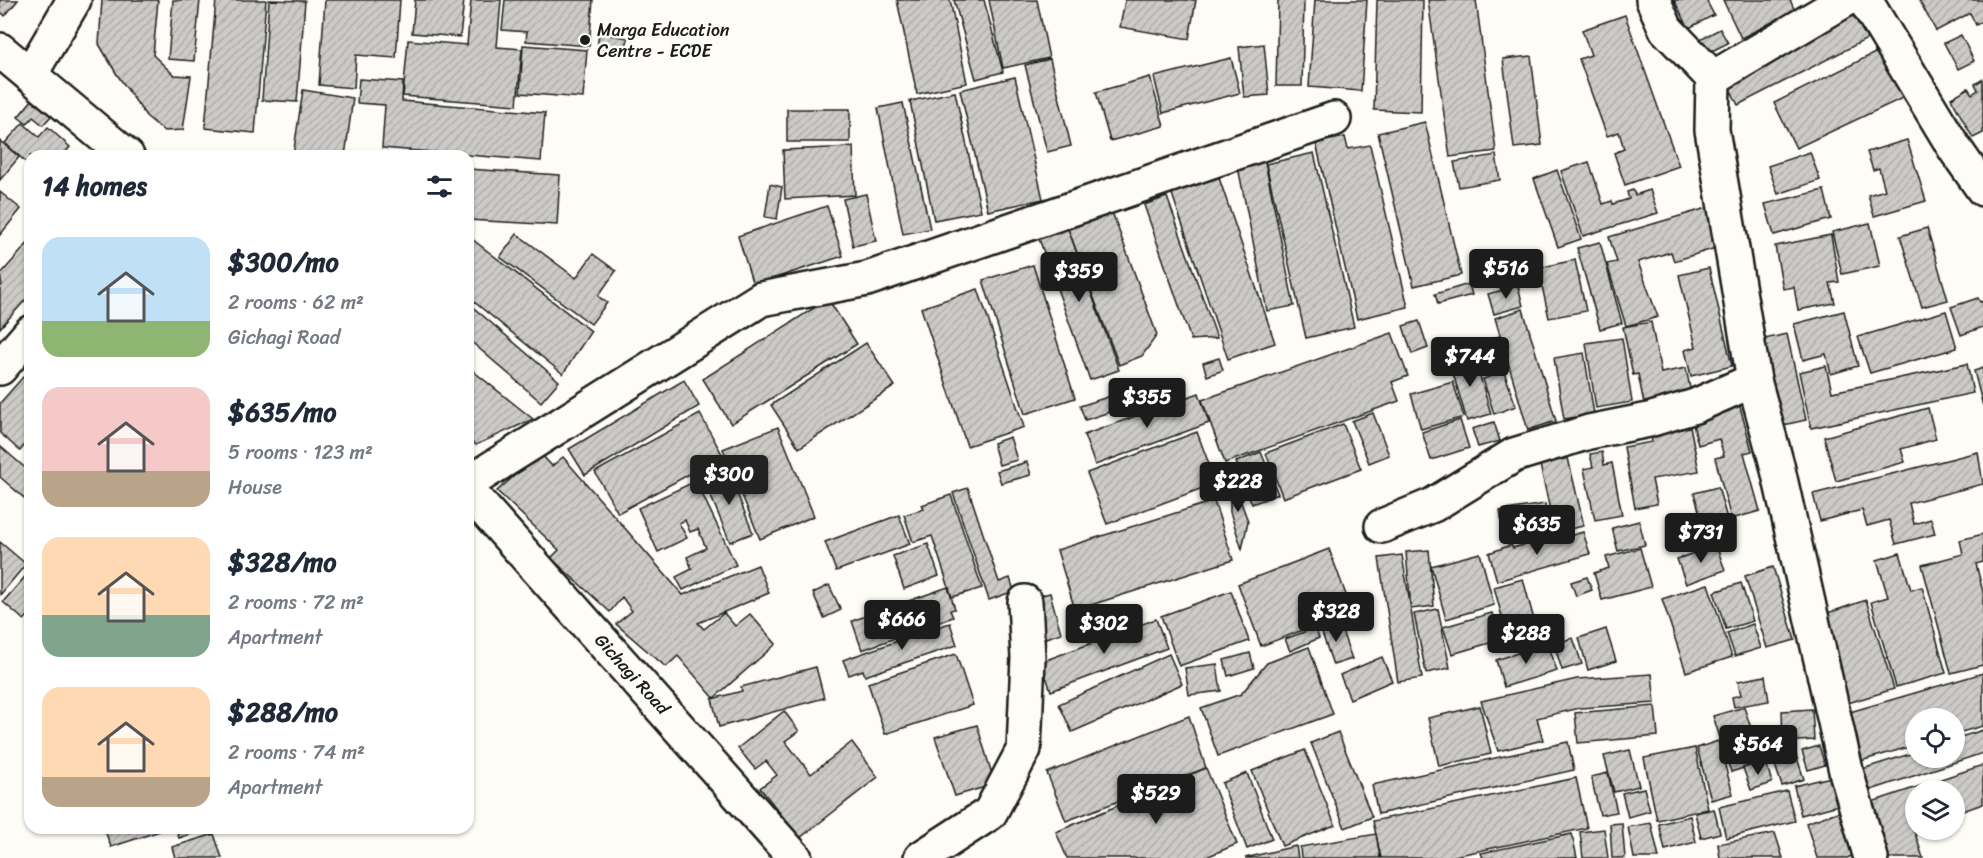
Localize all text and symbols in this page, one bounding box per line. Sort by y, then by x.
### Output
place label: Marga Education Centre - ECDE [597,14,730,67]
marker: Marga Education Centre - ECDE [578,33,592,47]
text: 14 homes [42,163,147,209]
icon: filters [423,170,456,203]
text: $300/mo [228,239,339,285]
pin: $516 [1470,249,1542,300]
text: $516 [1483,251,1529,286]
pin: $359 [1043,252,1115,303]
text: $359 [1055,254,1103,289]
icon: home [90,261,162,333]
text: 2 rooms · 62 m² [228,285,364,320]
text: Gichagi Road [228,320,340,355]
pin: $744 [1434,337,1506,388]
text: $744 [1445,339,1495,374]
pin: $355 [1111,378,1183,429]
text: $355 [1123,380,1171,415]
text: $635/mo [228,389,337,435]
icon: home [90,411,162,483]
text: 5 rooms · 123 m² [228,435,373,470]
pin: $300 [693,455,765,506]
text: $300 [704,457,754,492]
pin: $228 [1202,462,1274,513]
text: $228 [1214,464,1262,499]
text: House [228,470,282,505]
pin: $635 [1501,505,1573,556]
text: $635 [1513,507,1561,542]
pin: $731 [1665,513,1737,564]
text: $731 [1679,515,1723,550]
text: $328/mo [228,539,337,585]
icon: home [90,561,162,633]
text: 2 rooms · 72 m² [228,585,364,620]
pin: $328 [1300,592,1372,643]
text: $328 [1312,594,1360,629]
pin: $666 [866,600,938,651]
text: $666 [878,602,926,637]
pin: $302 [1068,604,1140,655]
text: $302 [1080,606,1128,641]
pin: $288 [1490,614,1562,665]
text: $288 [1501,616,1551,651]
text: Apartment [228,620,322,655]
street label: Gichagi Road [586,626,679,723]
text: $288/mo [228,689,338,735]
map controls [1905,708,1965,840]
button: locate [1905,708,1965,768]
icon: home [90,711,162,783]
pin: $564 [1722,725,1794,776]
text: $564 [1733,727,1783,762]
text: 2 rooms · 74 m² [228,735,365,770]
text: Apartment [228,770,322,805]
pin: $529 [1120,774,1192,825]
text: $529 [1131,776,1181,811]
button: layers [1905,780,1965,840]

